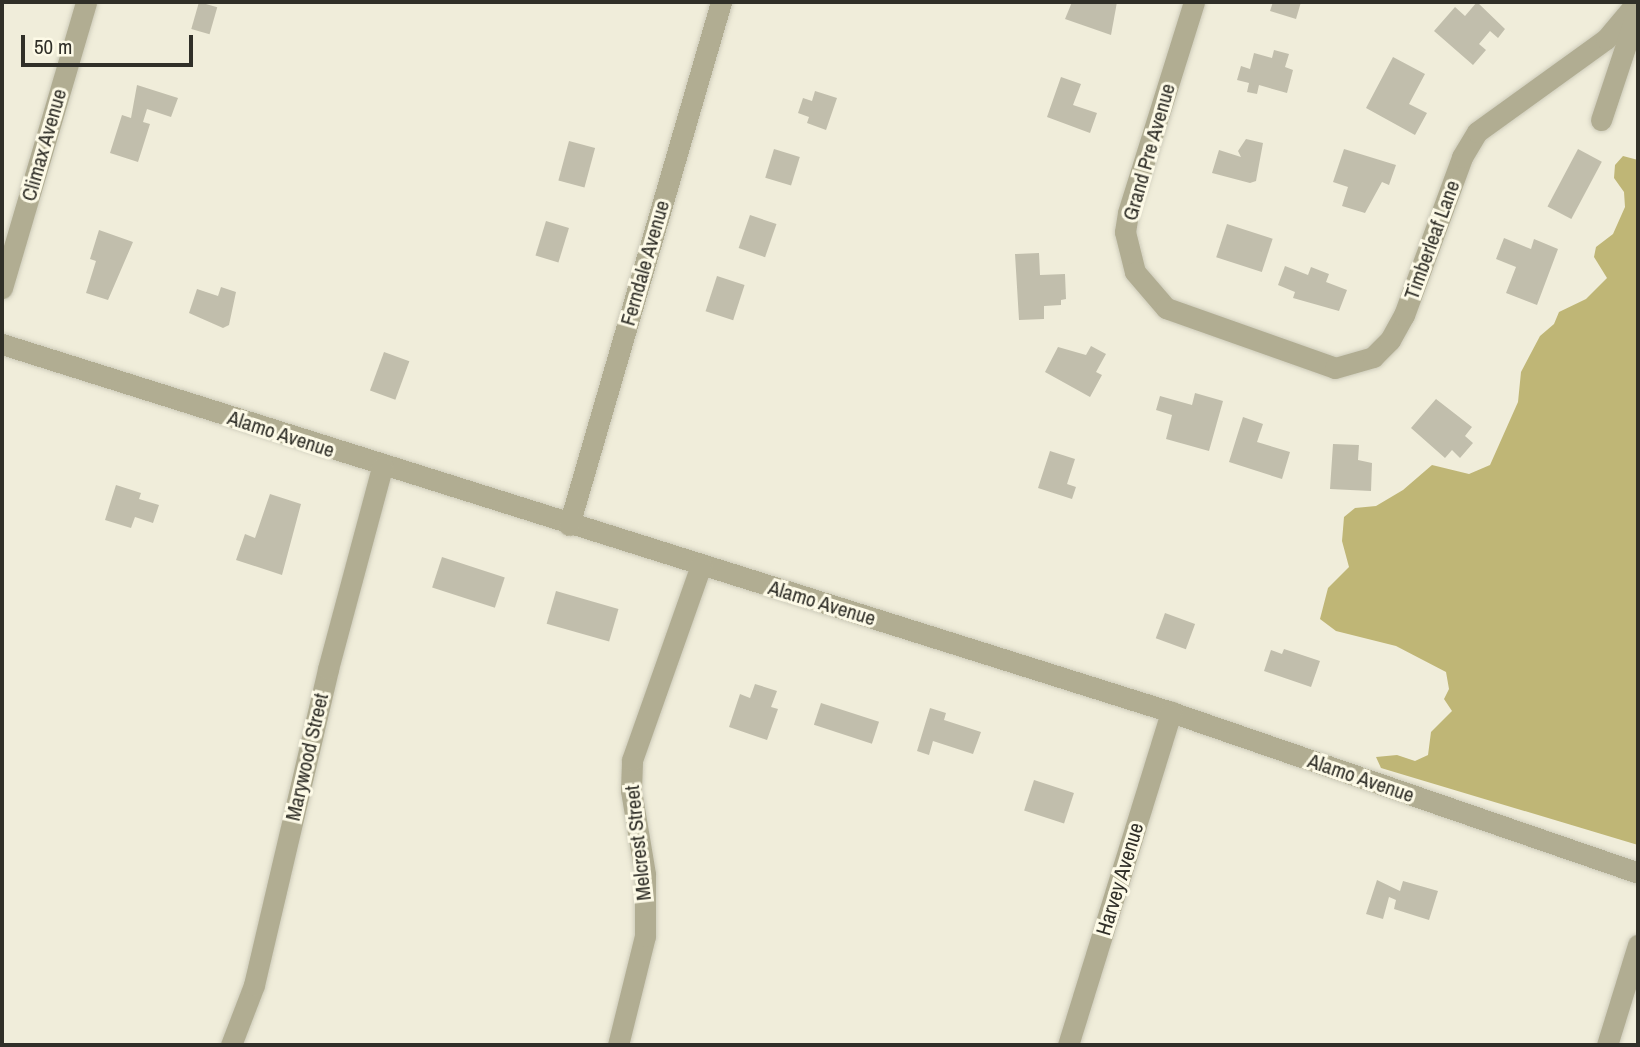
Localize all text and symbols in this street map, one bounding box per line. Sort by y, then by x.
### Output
scale bar [24,21,196,65]
text: 50 m [34,32,72,61]
street label: Grand Pre Avenue [1117,80,1181,224]
street label: Climax Avenue [16,86,72,204]
street label: Timberleaf Lane [1399,177,1465,303]
street label: Ferndale Avenue [615,197,675,329]
street label: Alamo Avenue [224,405,338,463]
street label: Alamo Avenue [765,575,879,631]
street label: Marywood Street [280,691,334,823]
street label: Alamo Avenue [1304,748,1418,808]
street label: Melcrest Street [619,784,657,902]
street label: Harvey Avenue [1091,819,1149,939]

